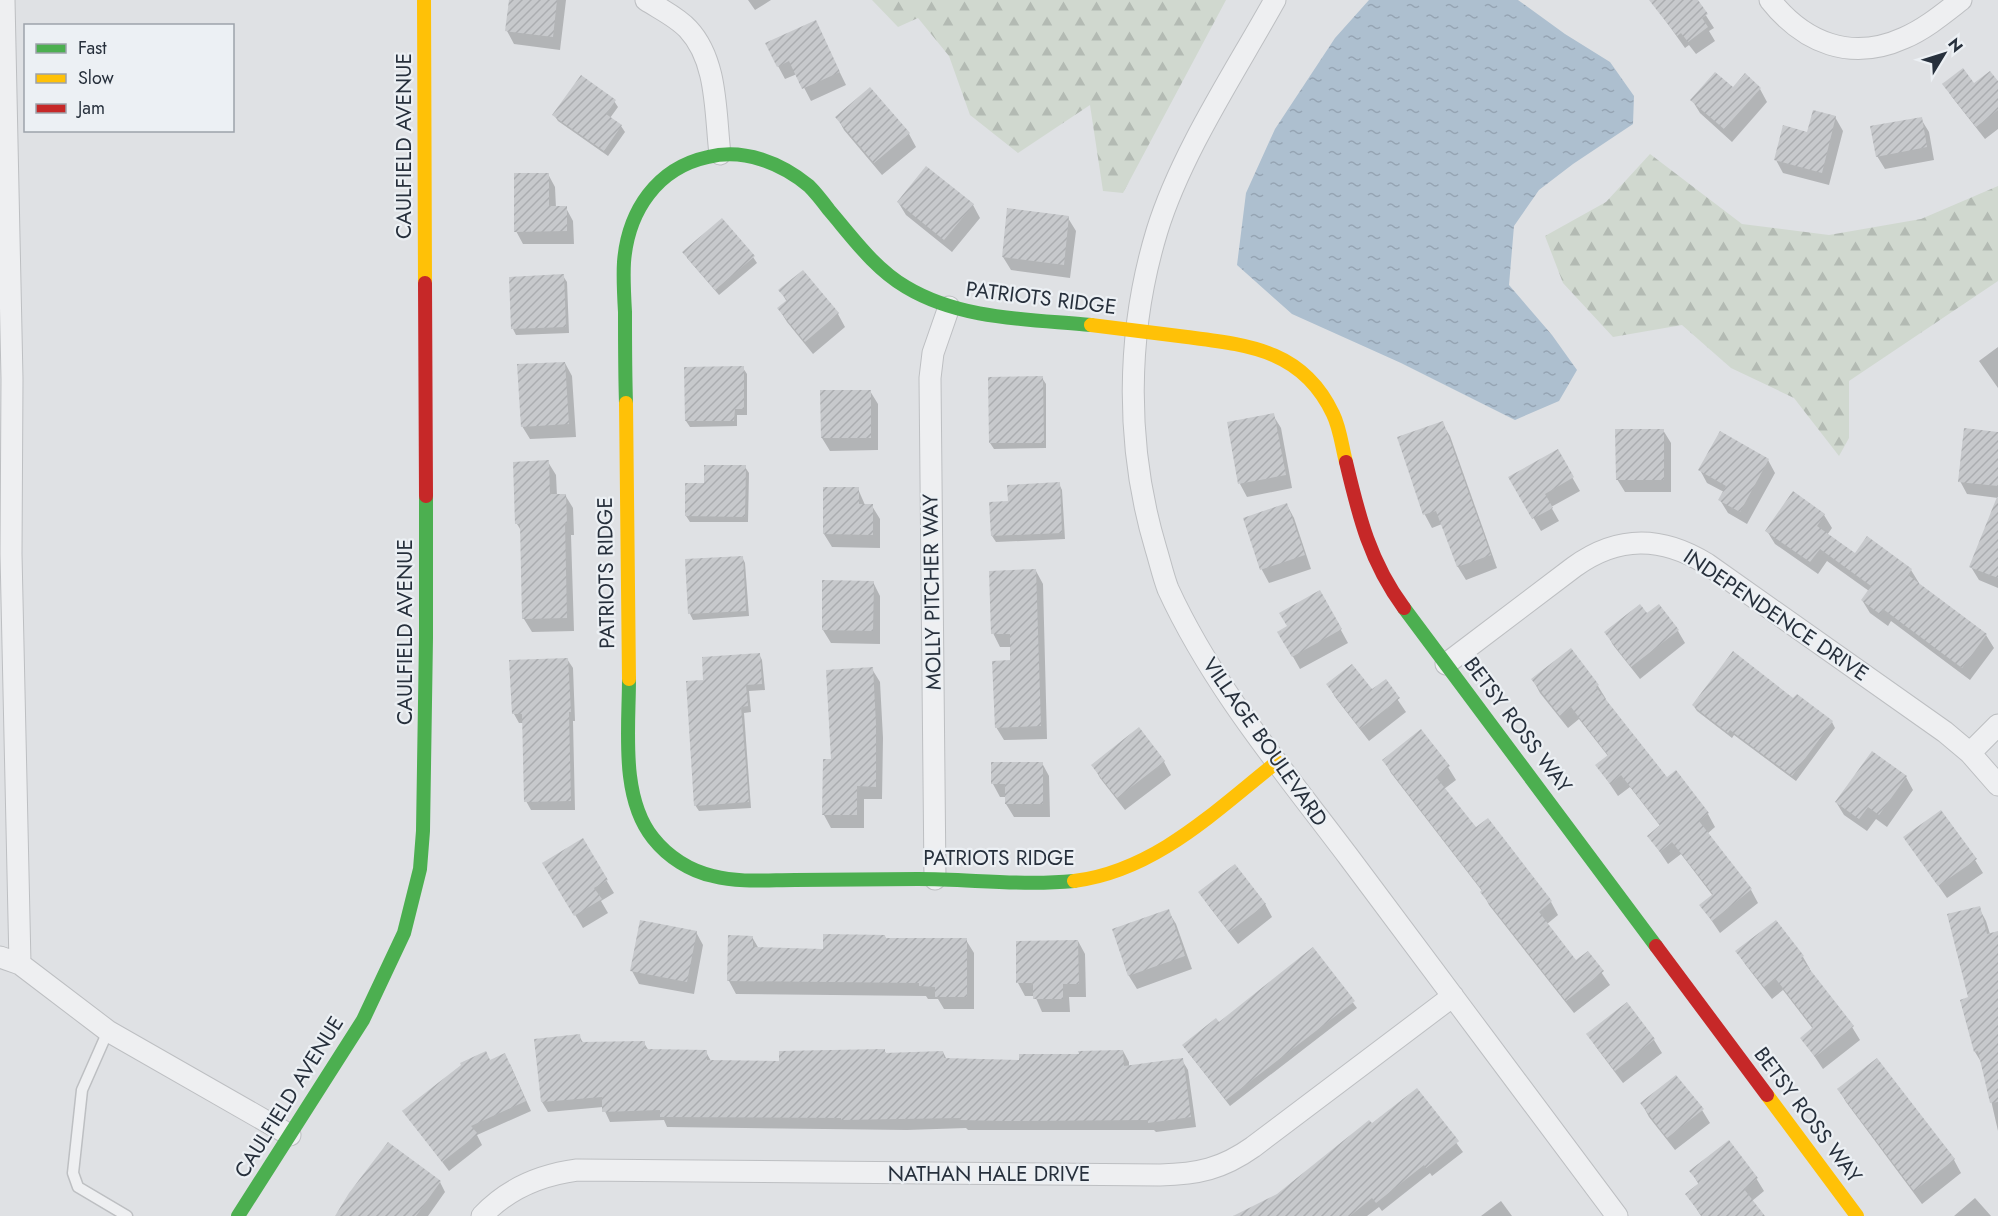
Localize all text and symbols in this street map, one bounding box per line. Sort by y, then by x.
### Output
legend [24,24,234,132]
north arrow [1914,24,1974,84]
text: N [1942,33,1968,57]
text: Fast [78,35,107,61]
street label: CAULFIELD AVENUE [389,53,419,239]
text: Slow [78,65,115,91]
text: Jam [76,95,105,121]
street label: PATRIOTS RIDGE [964,274,1118,322]
street label: MOLLY PITCHER WAY [915,493,949,690]
street label: PATRIOTS RIDGE [590,497,622,649]
street label: CAULFIELD AVENUE [390,539,420,725]
street label: INDEPENDENCE DRIVE [1677,542,1875,688]
street label: VILLAGE BOULEVARD [1195,651,1335,833]
street label: BETSY ROSS WAY [1457,651,1579,799]
street label: PATRIOTS RIDGE [923,843,1075,873]
street label: CAULFIELD AVENUE [227,1010,351,1184]
street label: BETSY ROSS WAY [1747,1041,1869,1189]
street label: NATHAN HALE DRIVE [888,1159,1090,1189]

